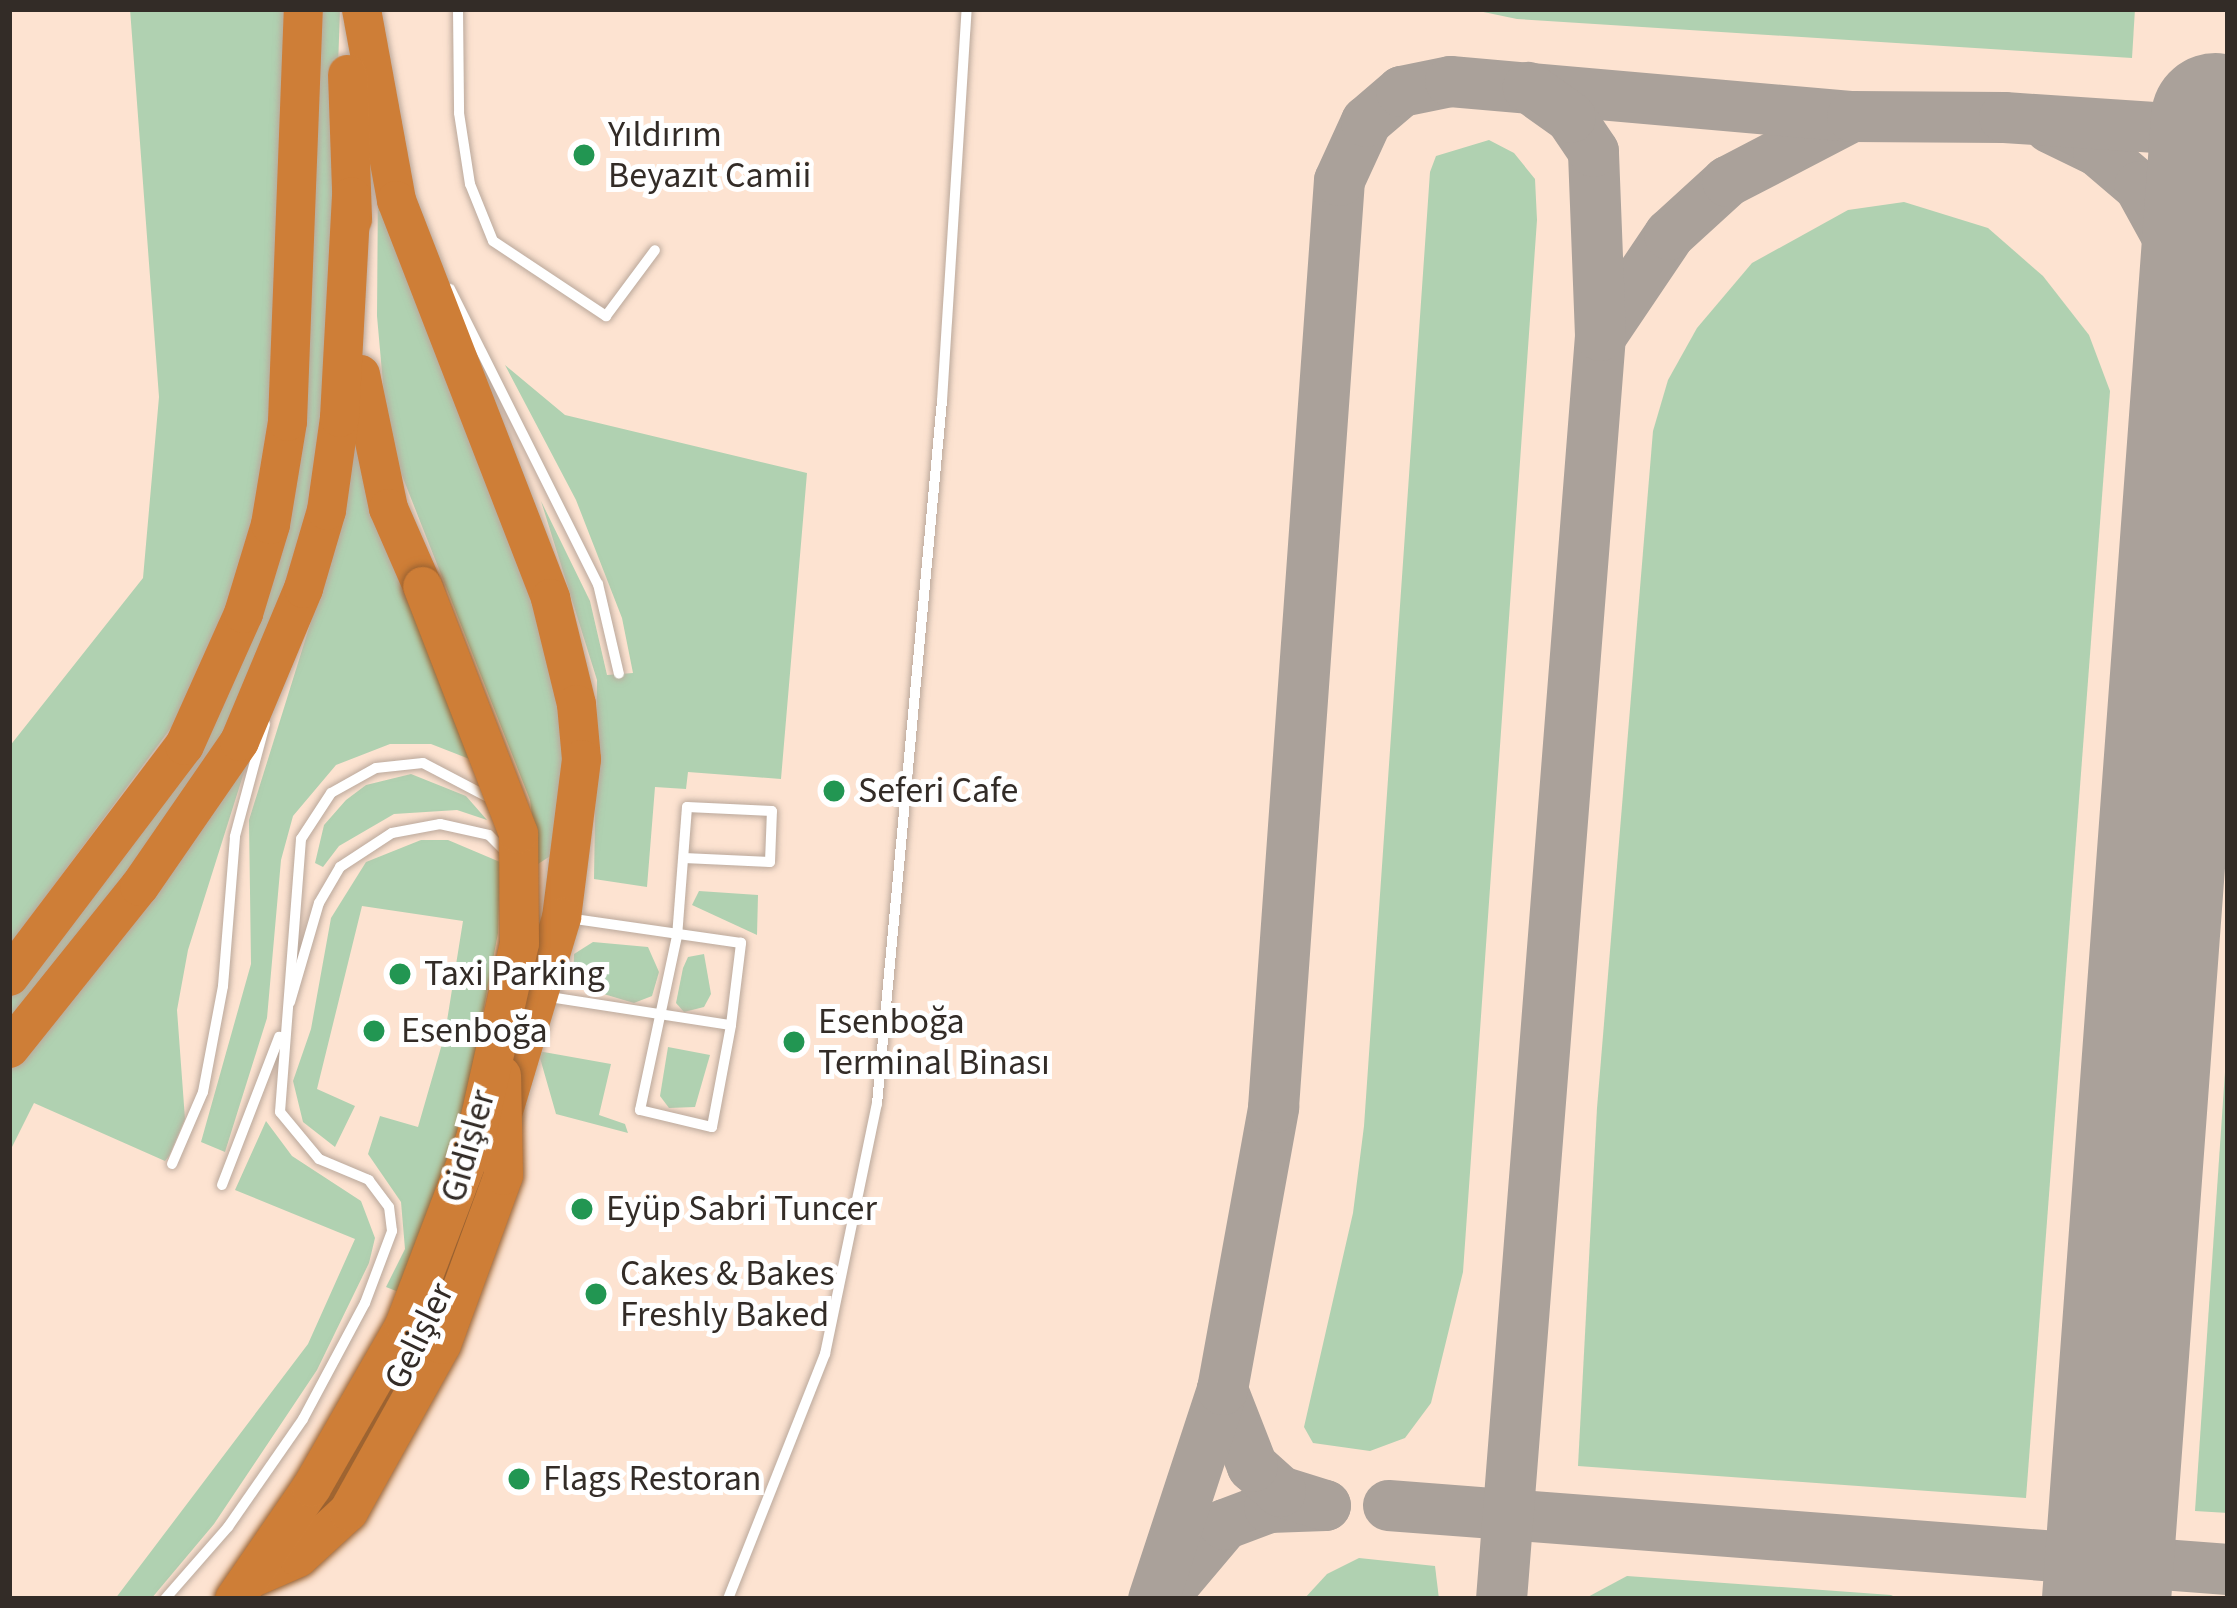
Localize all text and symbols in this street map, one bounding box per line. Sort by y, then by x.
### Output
place label: Yıldırım Beyazıt Camii [608,112,811,197]
marker: Yıldırım Beyazıt Camii [571,142,597,168]
place label: Seferi Cafe [858,769,1018,813]
marker: Seferi Cafe [821,778,847,804]
place label: Taxi Parking [424,952,605,996]
marker: Taxi Parking [387,961,413,987]
place label: Esenboğa Terminal Binası [818,999,1050,1084]
place label: Esenboğa [401,1009,548,1053]
marker: Esenboğa [358,1015,390,1047]
marker: Esenboğa Terminal Binası [781,1029,807,1055]
street label: Gidişler [431,1085,505,1207]
place label: Eyüp Sabri Tuncer [606,1187,877,1231]
marker: Eyüp Sabri Tuncer [569,1196,595,1222]
place label: Cakes & Bakes Freshly Baked [620,1251,835,1336]
street label: Gelişler [375,1276,463,1396]
marker: Cakes & Bakes Freshly Baked [583,1281,609,1307]
place label: Flags Restoran [543,1457,762,1501]
marker: Flags Restoran [506,1466,532,1492]

